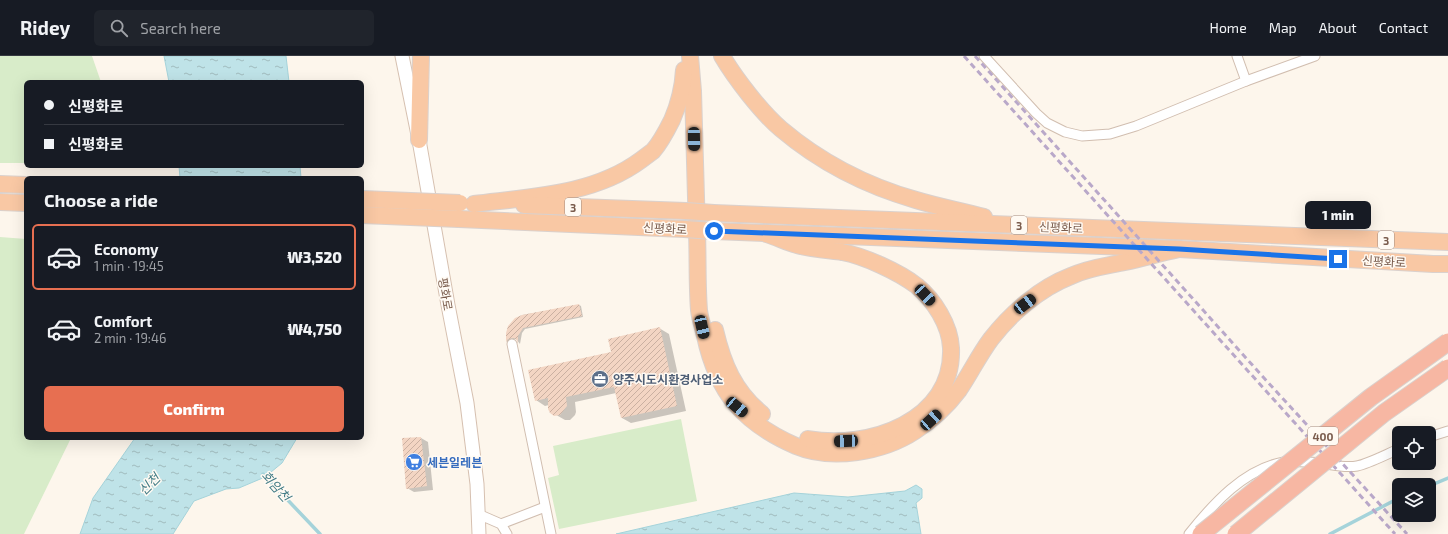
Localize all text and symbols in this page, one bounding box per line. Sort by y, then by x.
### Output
search box [94,10,374,46]
text: Ridey [20,16,70,39]
icon: search [108,17,130,39]
text: Search here [140,19,221,37]
text: Home [1210,19,1247,36]
text: Map [1269,19,1297,36]
text: About [1319,19,1357,36]
text: Contact [1379,19,1428,36]
text: 신평화로 [68,97,123,115]
car [688,127,700,151]
text: 신평화로 [68,135,123,153]
text: Choose a ride [44,189,158,211]
road number: 3 [565,198,581,216]
callout: 1 min [1305,201,1371,229]
text: 1 min [1322,207,1354,223]
road number: 3 [1011,216,1027,234]
street label: 신평화로 [1039,219,1083,235]
street label: 신평화로 [643,220,687,236]
route start [705,222,723,240]
road number: 3 [1378,231,1394,249]
icon: car [46,239,82,275]
text: Economy [94,240,159,258]
text: ₩3,520 [287,248,342,266]
route end [1329,250,1347,268]
street label: 신평화로 [1362,253,1406,269]
text: 1 min · 19:45 [94,258,164,274]
street label: 평화로 [436,276,456,312]
car [912,282,938,308]
car [1012,292,1038,316]
icon: car [46,311,82,347]
text: Comfort [94,312,152,330]
car [693,314,711,340]
text: ₩4,750 [287,320,342,338]
text: 2 min · 19:46 [94,330,166,346]
office icon: 양주시도시환경사업소 [590,369,610,389]
place label: 양주시도시환경사업소 [613,372,723,386]
button: Confirm [44,386,344,432]
car [724,395,750,419]
car [918,408,944,432]
map controls [1392,426,1436,522]
button: locate [1392,426,1436,470]
road number: 400 [1308,427,1338,445]
car [834,435,858,447]
supermarket icon: 세븐일레븐 [404,452,424,472]
place label: 세븐일레븐 [427,455,482,469]
water label: 회암천 [258,467,295,505]
water label: 신천 [135,469,164,498]
button: layers [1392,478,1436,522]

